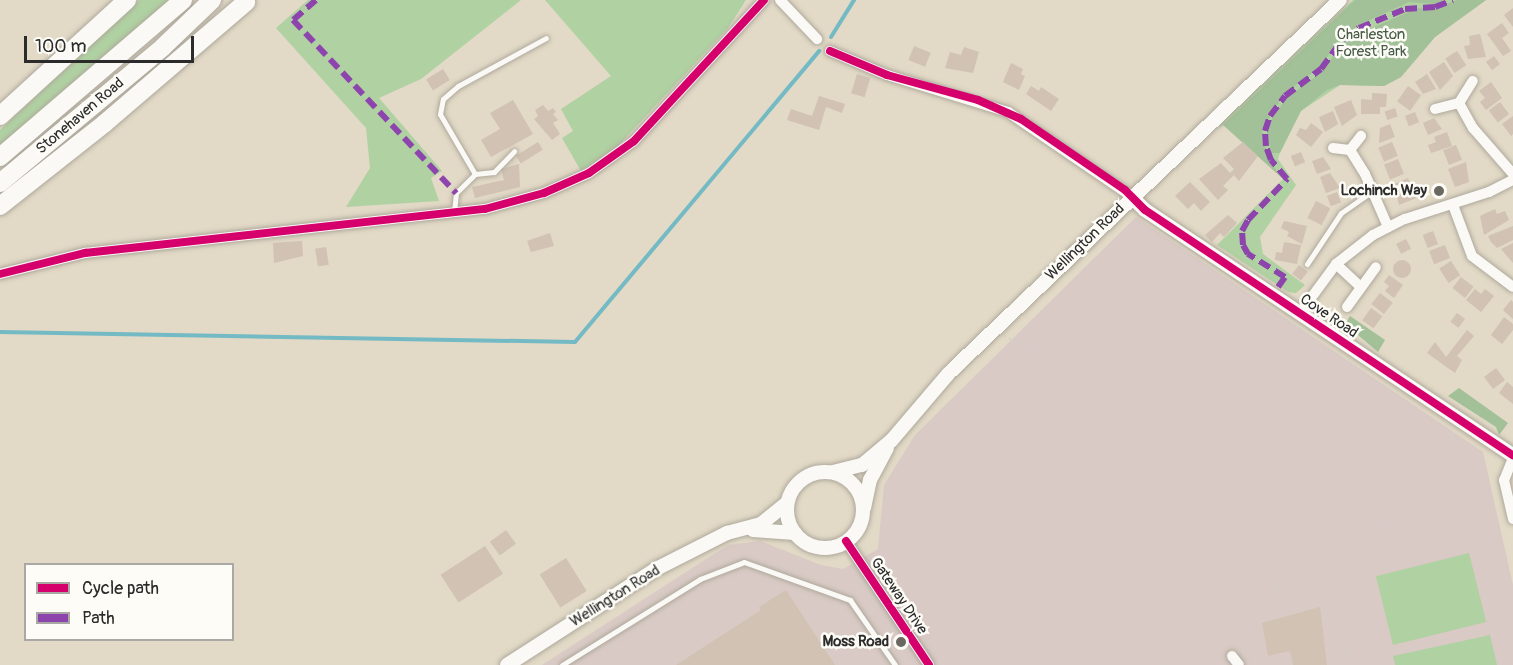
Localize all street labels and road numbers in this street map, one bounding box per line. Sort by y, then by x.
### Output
street label: Stonehaven Road [32,74,128,158]
street label: Wellington Road [1042,200,1128,284]
street label: Cove Road [1297,290,1361,342]
street label: Gateway Drive [867,554,931,638]
street label: Wellington Road [567,561,663,631]

